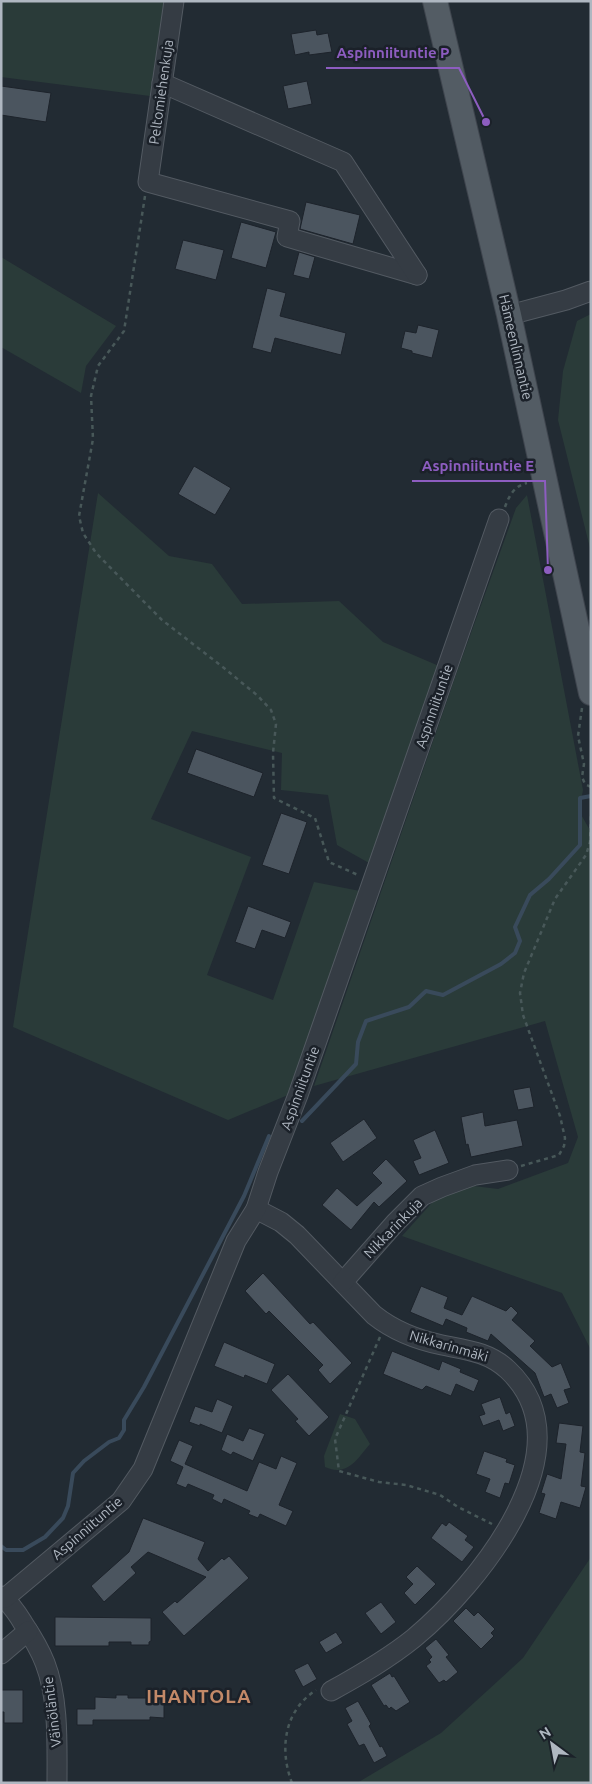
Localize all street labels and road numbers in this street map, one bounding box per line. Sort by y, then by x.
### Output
street label: Peltomiehenkuja [146,39,176,145]
street label: Hämeenlinnantie [496,293,536,401]
street label: Aspinniituntie [412,662,456,750]
street label: Aspinniituntie [277,1044,323,1132]
street label: Nikkarinkuja [360,1195,426,1261]
street label: Nikkarinmäki [408,1327,490,1365]
street label: Aspinniituntie [49,1493,125,1563]
street label: Väinöläntie [40,1676,64,1748]

